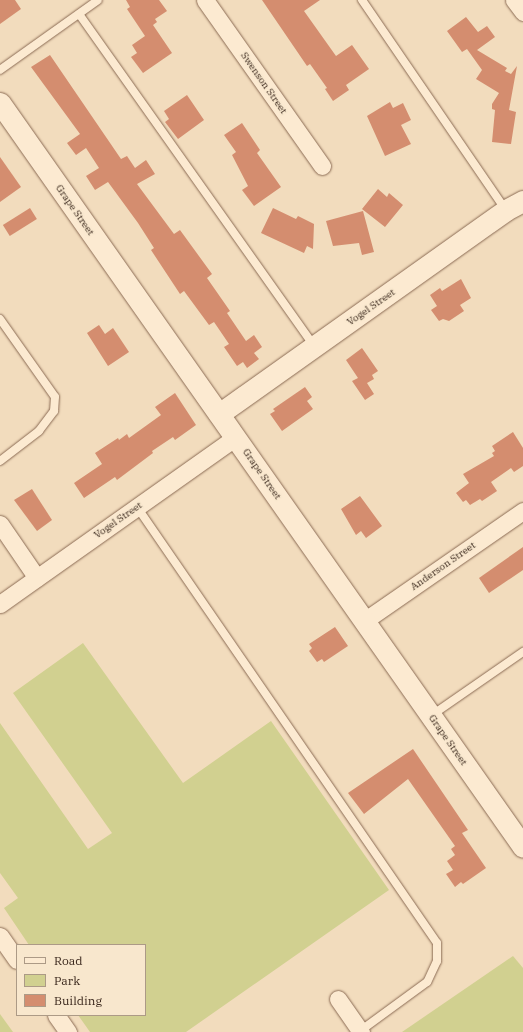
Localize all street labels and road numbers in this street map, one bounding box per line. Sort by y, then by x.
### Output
street label: Swenson Street [238,50,290,116]
street label: Grape Street [53,182,97,238]
street label: Vogel Street [345,286,397,328]
street label: Grape Street [240,446,284,502]
street label: Vogel Street [92,499,144,541]
street label: Anderson Street [408,539,478,593]
street label: Grape Street [426,712,470,768]

